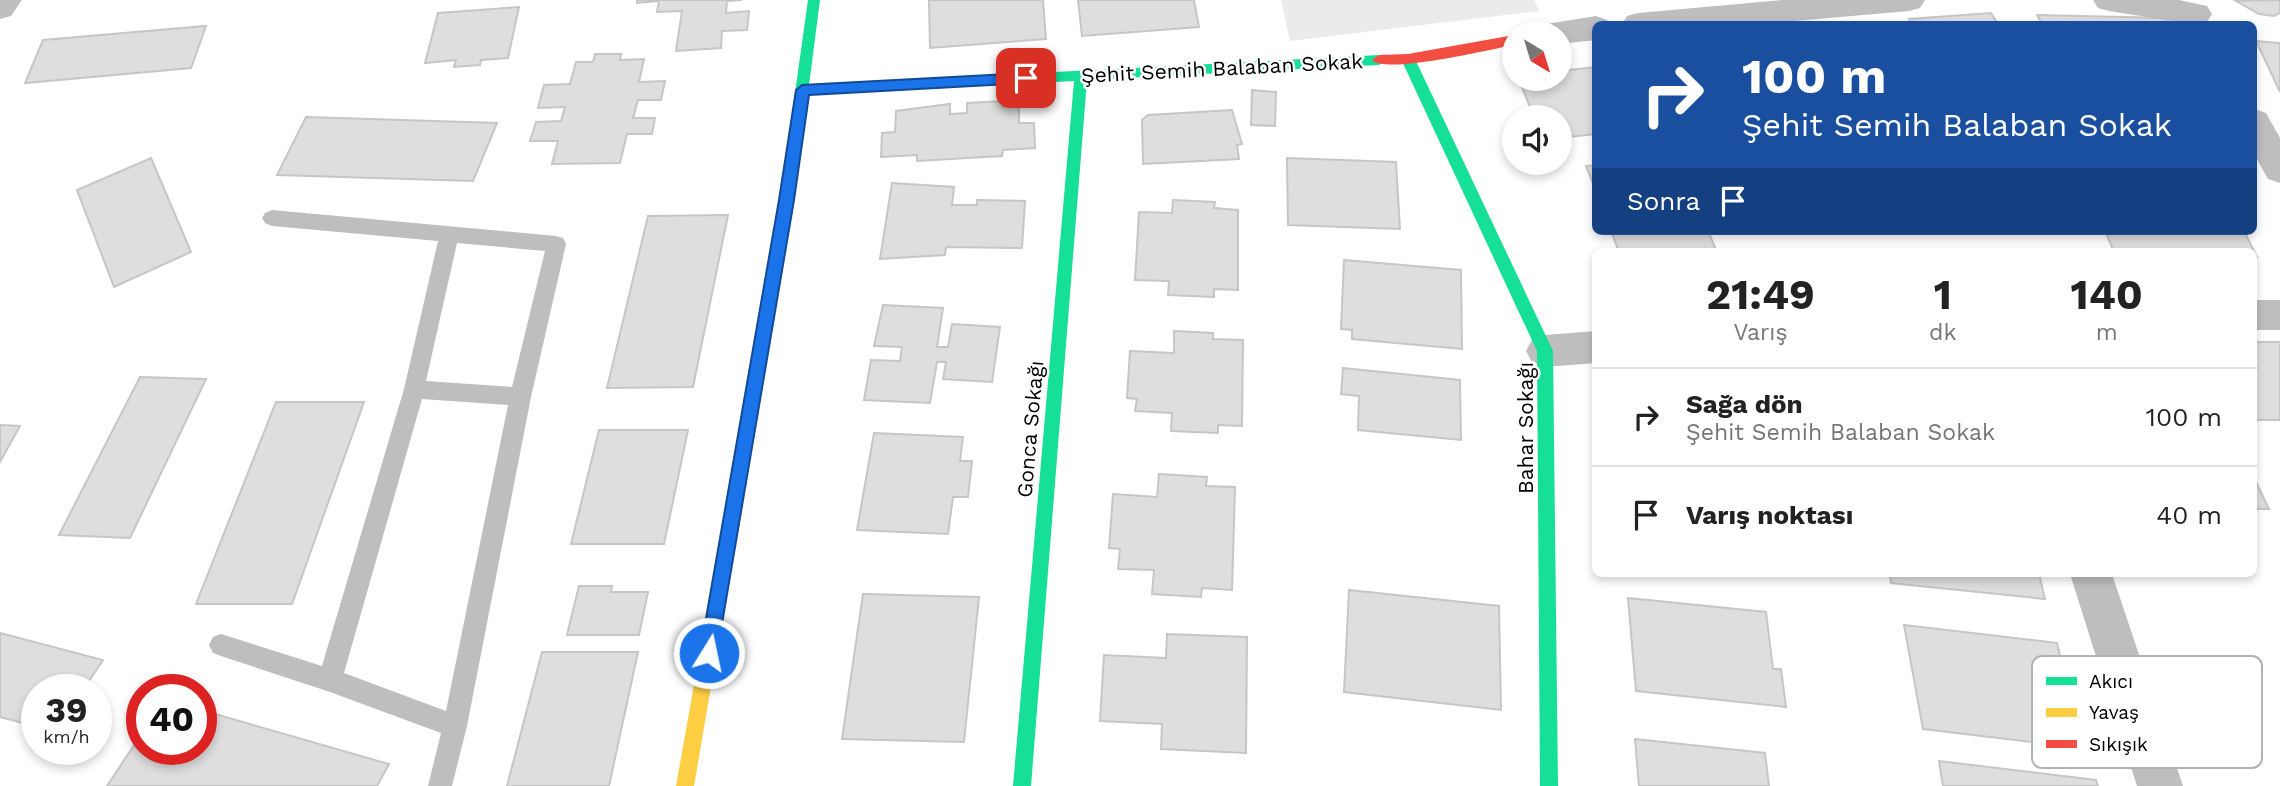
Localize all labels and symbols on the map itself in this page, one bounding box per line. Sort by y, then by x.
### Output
north arrow [1502,21,1572,91]
pin [996,48,1056,108]
street label: Şehit Semih Balaban Sokak [1080,48,1364,88]
street label: Gonca Sokağı [1012,359,1048,499]
street label: Bahar Sokağı [1513,362,1538,494]
position arrow [672,616,746,690]
legend [2032,656,2262,768]
text: Akıcı [2089,670,2133,693]
speed limit sign: 40 [126,674,217,765]
text: Yavaş [2089,701,2139,724]
text: Sıkışık [2089,733,2148,756]

